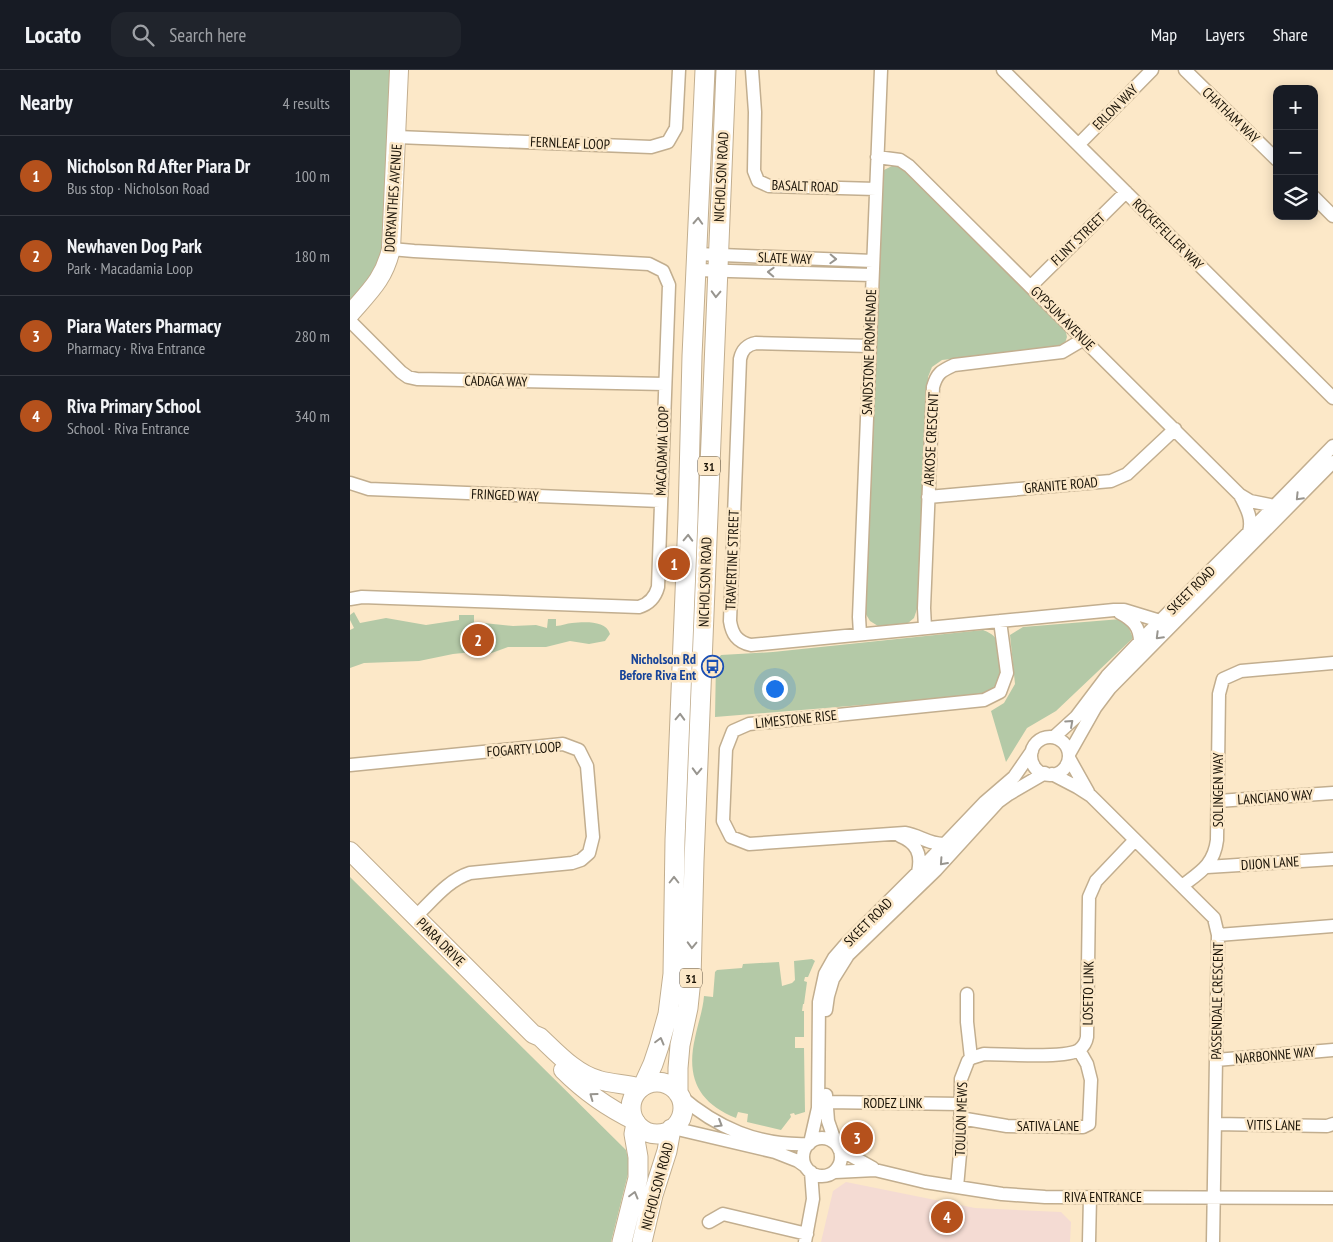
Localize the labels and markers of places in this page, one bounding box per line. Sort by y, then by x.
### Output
pin: 1 [658,545,690,583]
pin: 2 [462,621,494,659]
place label: Nicholson Rd Before Riva Ent [619,650,696,684]
bus stop icon: Nicholson Rd Before Riva Ent [700,655,724,679]
pin: 3 [841,1119,873,1157]
pin: 4 [931,1198,963,1236]

